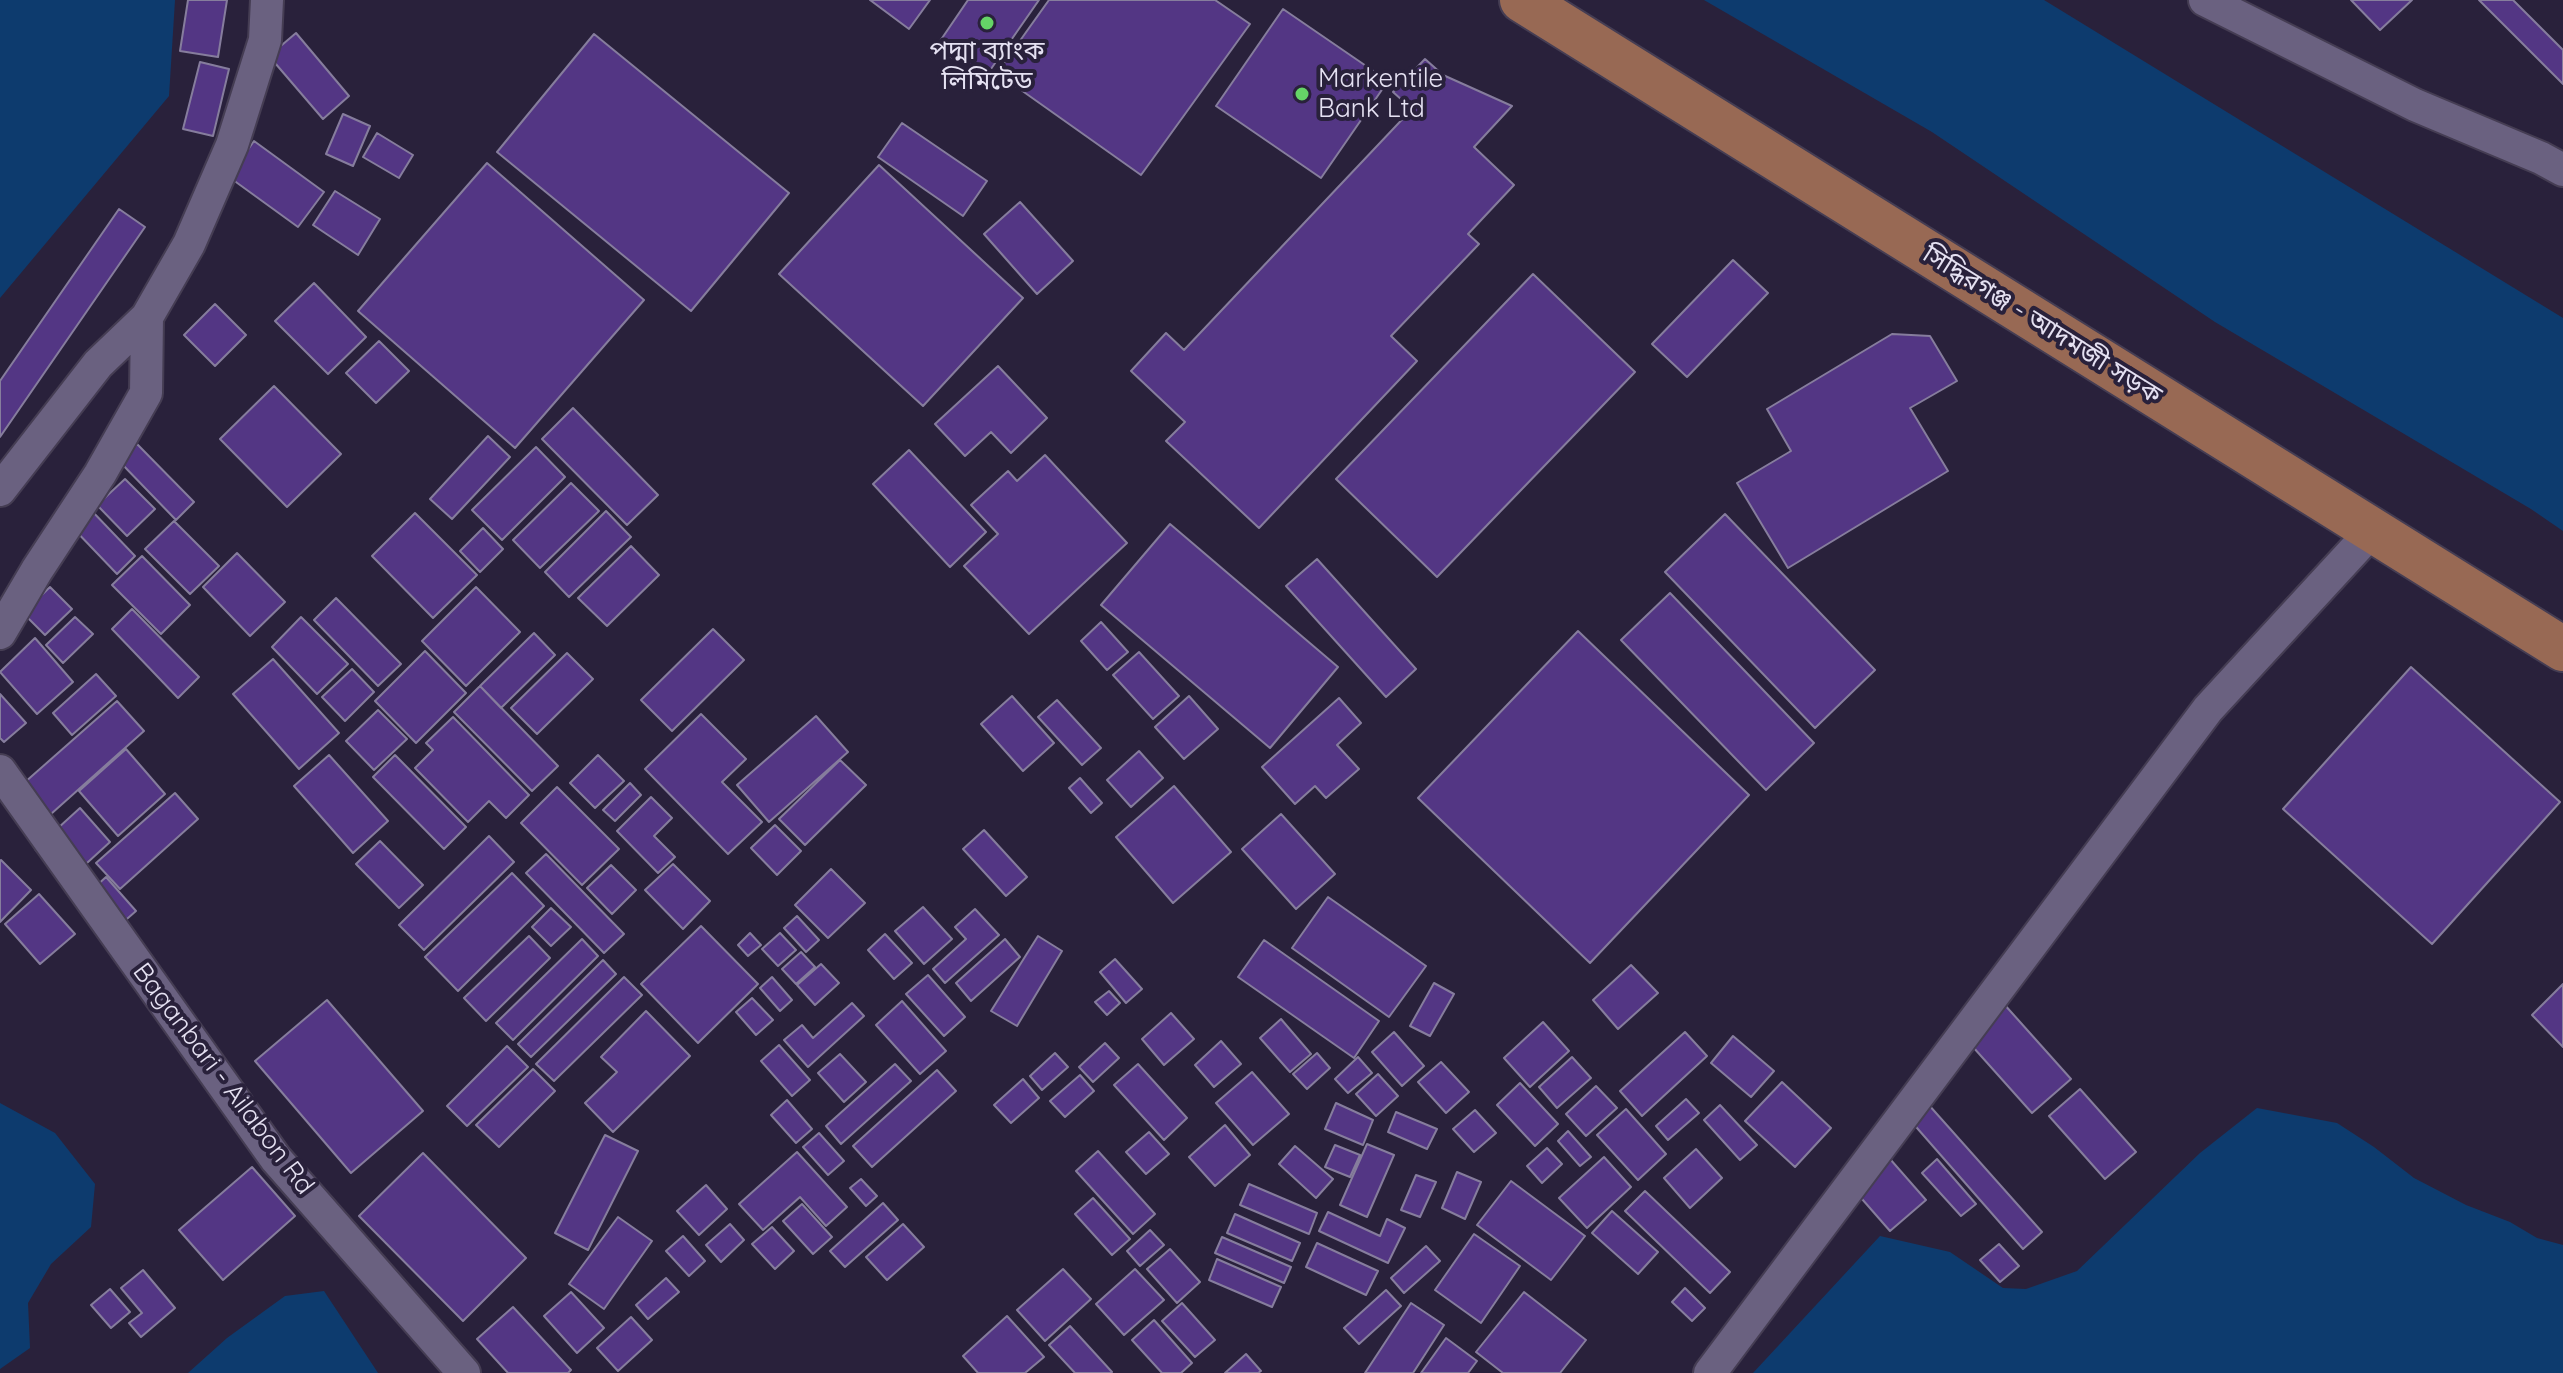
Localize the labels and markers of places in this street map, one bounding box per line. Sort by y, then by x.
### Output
marker: পদ্মা ব্যাংক লিমিটেড [978,14,996,32]
place label: পদ্মা ব্যাংক লিমিটেড [929,35,1045,96]
place label: Markentile Bank Ltd [1318,63,1443,124]
marker: Markentile Bank Ltd [1293,85,1311,103]

